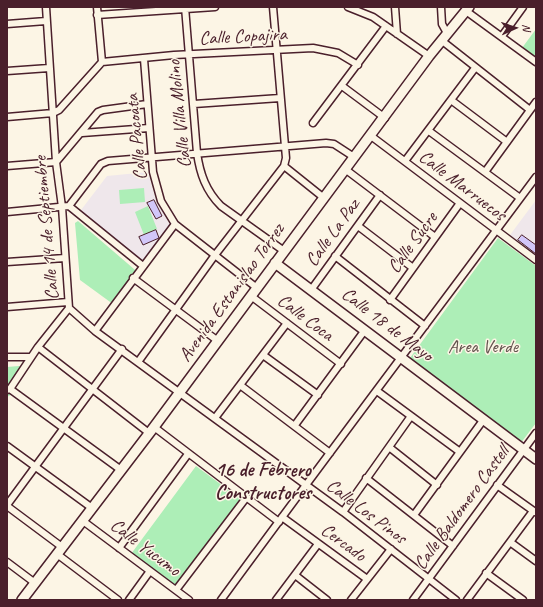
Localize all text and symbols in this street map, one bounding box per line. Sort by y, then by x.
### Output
north arrow [495,8,535,48]
street label: Calle Copajira [199,23,287,51]
text: N [520,24,534,31]
street label: Calle Villa Molino [163,59,197,169]
street label: Calle Pacoata [121,93,153,181]
street label: Calle Marruecos [414,146,510,226]
street label: Calle 14 de Septiembre [29,155,65,301]
street label: Calle La Paz [301,195,365,271]
street label: Calle Sucre [383,208,443,278]
street label: Avenida Estanislao Torrez [174,219,290,367]
street label: Calle 18 de Mayo [337,283,437,367]
street label: Calle Coca [272,289,338,347]
park label: Area Verde [448,336,518,358]
street label: Calle Baldomero Castell [409,442,515,574]
district label: 16 de Febrero Constructores [215,459,311,506]
street label: Calle Los Pinos [321,474,411,550]
street label: Calle Yucumo [105,514,185,582]
street label: Cercado [316,519,370,567]

